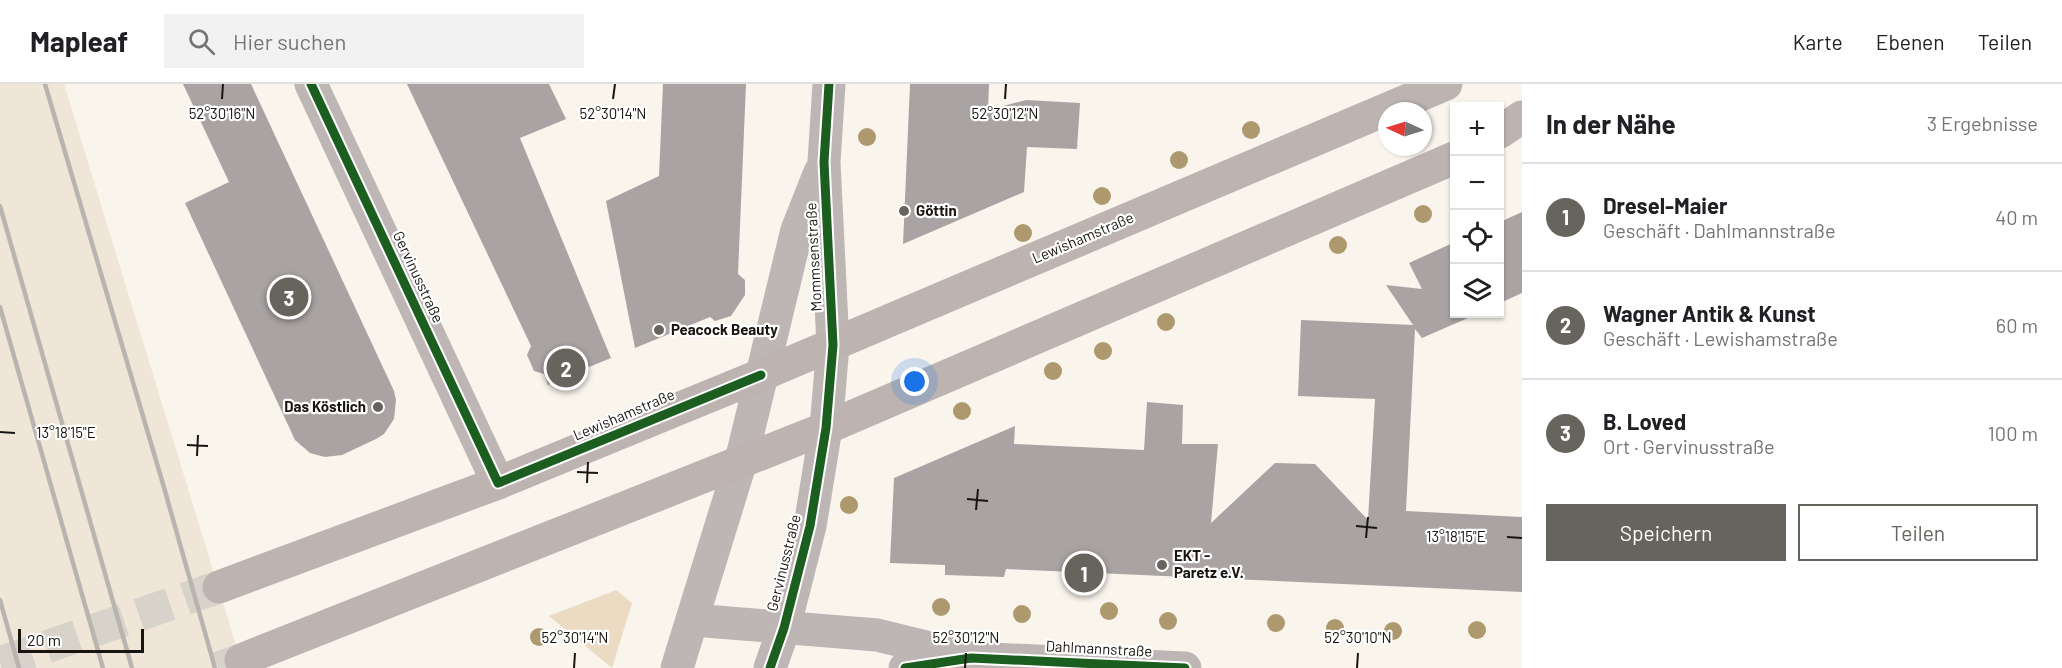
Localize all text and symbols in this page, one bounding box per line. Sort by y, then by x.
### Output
search box [164,14,584,68]
text: Mapleaf [30,24,128,58]
icon: search [185,25,218,58]
text: Hier suchen [233,28,346,54]
text: Karte [1793,29,1843,54]
text: Ebenen [1876,29,1945,54]
text: Teilen [1978,29,2032,54]
north arrow [1378,102,1432,156]
map controls [1450,102,1504,318]
button: + [1450,102,1504,156]
text: 52°30'16"N [189,104,255,122]
text: 52°30'14"N [579,104,647,122]
text: 52°30'12"N [971,104,1039,122]
text: In der Nähe [1546,108,1676,139]
text: 3 Ergebnisse [1927,111,2038,135]
button: − [1450,156,1504,210]
text: Dresel-Maier [1603,192,1727,218]
place label: Göttin [916,201,957,219]
street label: Mommsenstraße [801,202,825,312]
marker: Göttin [897,204,911,218]
text: 1 [1562,205,1569,229]
text: 40 m [1995,205,2038,229]
street label: Lewishamstraße [1029,208,1136,267]
button: locate [1450,210,1504,264]
text: Geschäft · Dahlmannstraße [1603,218,1836,242]
street label: Gervinusstraße [390,228,448,325]
button: layers [1450,264,1504,318]
pin: 3 [270,274,308,320]
text: Wagner Antik & Kunst [1603,300,1816,326]
text: 2 [1560,313,1571,337]
text: 60 m [1996,313,2038,337]
place label: Peacock Beauty [671,320,778,338]
marker: Peacock Beauty [652,323,666,337]
text: Geschäft · Lewishamstraße [1603,326,1838,350]
pin: 2 [546,346,586,390]
your location [900,367,929,396]
street label: Lewishamstraße [570,385,677,444]
place label: Das Köstlich [284,397,366,415]
marker: Das Köstlich [371,400,385,414]
text: B. Loved [1603,408,1686,434]
text: 3 [1560,421,1571,445]
text: 100 m [1988,421,2038,445]
text: 13°18'15"E [36,423,96,441]
text: Ort · Gervinusstraße [1603,434,1775,458]
button: Speichern [1546,504,1786,561]
button: Teilen [1798,504,2038,561]
street label: Gervinusstraße [762,512,804,613]
text: 13°18'15"E [1426,527,1486,545]
place label: EKT - Paretz e.V. [1174,546,1244,581]
pin: 1 [1064,550,1104,596]
marker: EKT - Paretz e.V. [1155,558,1169,572]
scale bar [18,626,144,654]
text: 52°30'14"N [541,628,609,646]
text: 52°30'12"N [932,628,1000,646]
text: 52°30'10"N [1324,628,1392,646]
text: 20 m [27,630,61,649]
street label: Dahlmannstraße [1045,636,1153,660]

